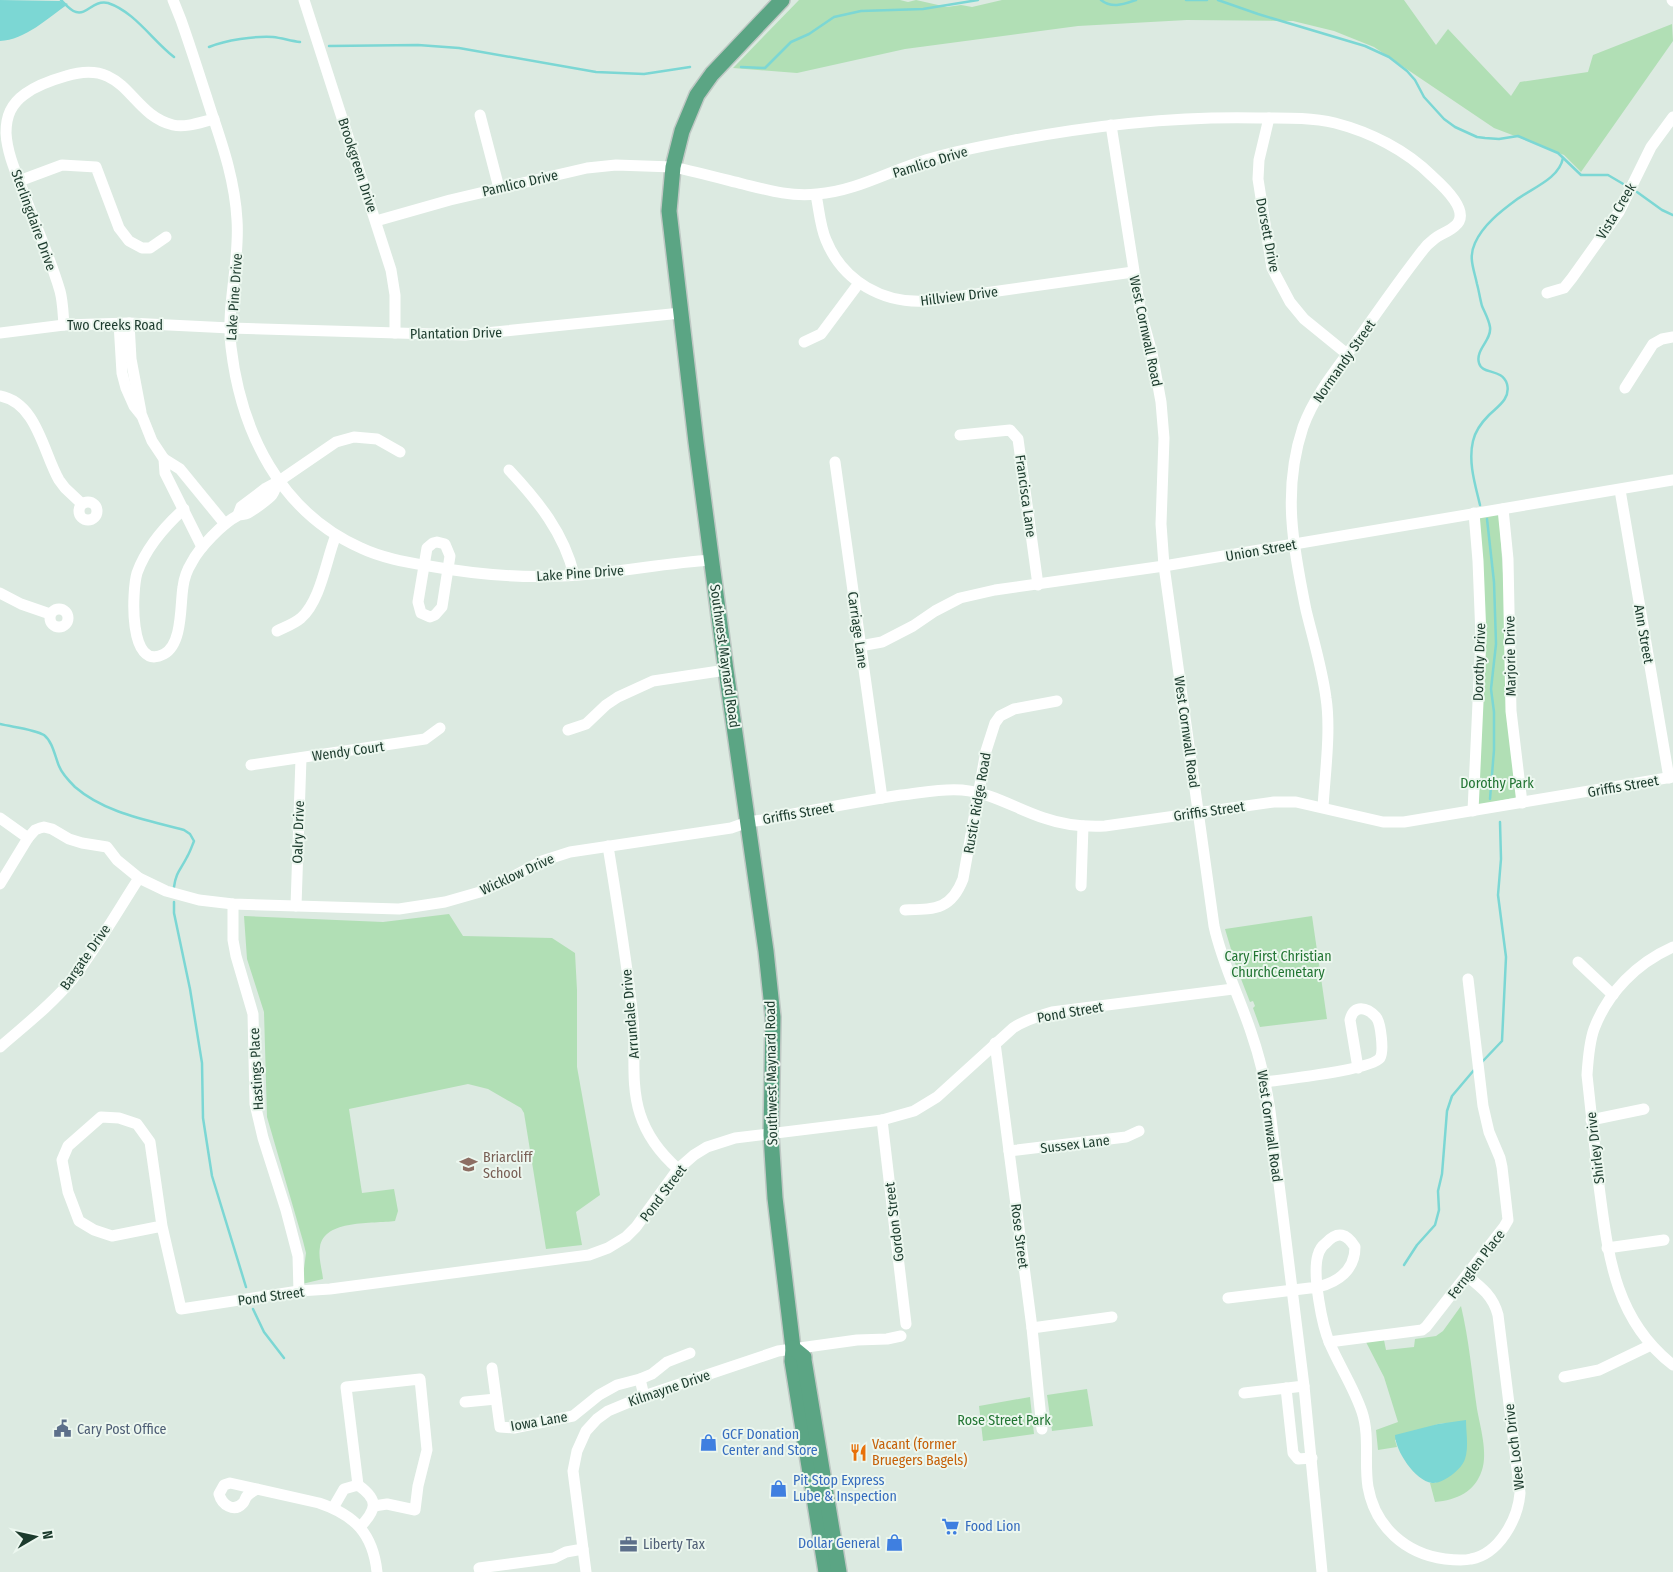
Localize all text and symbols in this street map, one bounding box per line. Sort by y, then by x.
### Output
street label: Brookgreen Drive [334,116,381,215]
street label: Pamlico Drive [891,143,970,182]
street label: Pamlico Drive [480,166,560,200]
street label: Sterlingdaire Drive [7,167,60,273]
street label: Vista Creek [1593,179,1640,243]
street label: Dorsett Drive [1252,197,1283,274]
street label: Lake Pine Drive [223,253,246,341]
street label: West Cornwall Road [1125,274,1166,388]
street label: Hillview Drive [919,283,999,310]
street label: Normandy Street [1310,316,1379,406]
street label: Two Creeks Road [67,317,163,334]
street label: Plantation Drive [410,324,502,343]
street label: Francisca Lane [1011,454,1040,538]
street label: Union Street [1224,536,1298,565]
street label: Lake Pine Drive [536,562,624,585]
street label: Southwest Maynard Road [706,583,743,729]
street label: Carriage Lane [844,590,871,670]
street label: Ann Street [1630,603,1657,665]
street label: Marjorie Drive [1501,615,1520,696]
street label: Dorothy Drive [1470,622,1489,701]
street label: West Cornwall Road [1170,675,1203,789]
street label: Wendy Court [311,738,386,765]
street label: Rustic Ridge Road [960,751,995,855]
street label: Griffis Street [1586,772,1660,801]
park label: Dorothy Park [1460,775,1534,792]
street label: Griffis Street [1172,798,1246,825]
street label: Griffis Street [761,799,835,828]
street label: Oalry Drive [289,800,308,864]
street label: Wicklow Drive [478,850,557,899]
street label: Bargate Drive [56,921,114,994]
park label: Cary First Christian ChurchCemetary [1224,948,1332,981]
street label: Arrundale Drive [618,969,643,1059]
street label: Pond Street [1036,998,1105,1027]
street label: Southwest Maynard Road [762,1000,781,1146]
street label: Hastings Place [246,1027,267,1111]
street label: West Cornwall Road [1253,1069,1286,1183]
street label: Shirley Drive [1583,1111,1608,1185]
street label: Sussex Lane [1040,1132,1111,1157]
place label: Briarcliff School [483,1149,534,1182]
school or university icon: Briarcliff School [459,1155,479,1175]
street label: Pond Street [636,1161,691,1225]
street label: Gordon Street [881,1181,908,1263]
street label: Rose Street [1007,1203,1032,1270]
street label: Fernglen Place [1444,1226,1509,1302]
street label: Pond Street [237,1283,306,1310]
street label: Kilmayne Drive [626,1366,712,1410]
street label: Wee Loch Drive [1501,1403,1528,1491]
street label: Iowa Lane [509,1408,569,1435]
park label: Rose Street Park [957,1412,1051,1429]
public building icon: Cary Post Office [53,1419,73,1439]
place label: Cary Post Office [77,1421,166,1438]
place label: GCF Donation Center and Store [722,1426,818,1459]
shop icon: GCF Donation Center and Store [698,1432,718,1452]
place label: Vacant (former Bruegers Bagels) [872,1436,967,1469]
restaurant icon: Vacant (former Bruegers Bagels) [848,1442,868,1462]
place label: Pit Stop Express Lube & Inspection [793,1472,897,1505]
shop icon: Pit Stop Express Lube & Inspection [769,1478,789,1498]
north arrow [10,1512,60,1562]
supermarket icon: Food Lion [941,1516,961,1536]
place label: Food Lion [965,1518,1021,1535]
text: N [38,1530,56,1541]
shop icon: Dollar General [884,1533,904,1553]
office icon: Liberty Tax [619,1534,639,1554]
place label: Dollar General [798,1535,880,1552]
place label: Liberty Tax [643,1536,706,1553]

